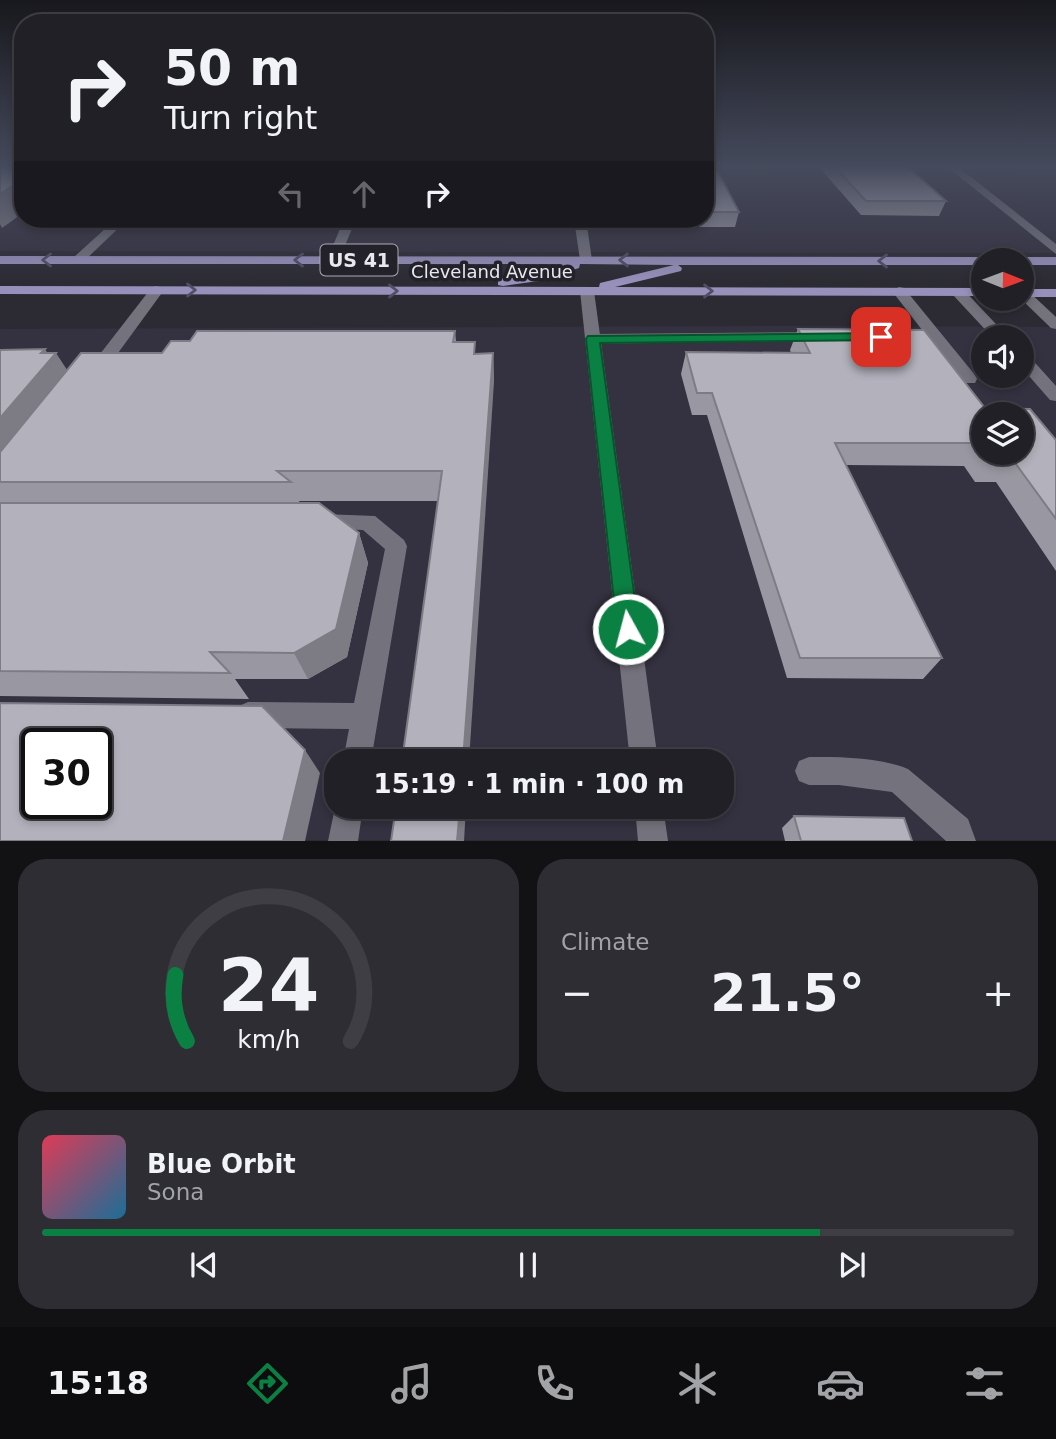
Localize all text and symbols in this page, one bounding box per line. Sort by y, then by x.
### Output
text: 50 m [164,40,300,97]
icon: right [49,42,140,133]
text: Turn right [164,99,317,137]
icon: left [272,175,310,213]
icon: ahead [345,175,383,213]
icon: right [418,175,456,213]
road number: US 41 [320,244,398,276]
north arrow [971,248,1034,312]
map controls [971,248,1034,465]
one-way arrow [41,252,52,268]
one-way arrow [293,252,304,268]
one-way arrow [619,252,629,268]
one-way arrow [878,253,888,269]
street label: Cleveland Avenue [411,261,573,282]
one-way arrow [186,282,196,298]
one-way arrow [388,283,398,299]
one-way arrow [704,283,714,299]
pin [851,307,911,367]
icon: arrive [862,318,900,356]
button: sound [971,325,1034,388]
button: layers [971,402,1034,465]
position arrow [591,592,665,666]
speed limit sign: 30 [21,728,112,819]
text: 15:19 · 1 min · 100 m [374,769,684,799]
text: Climate [561,929,650,955]
text: 24 [218,944,319,1029]
text: 21.5° [710,963,865,1023]
text: − [561,971,593,1015]
text: + [982,971,1014,1015]
text: km/h [237,1025,300,1054]
text: Blue Orbit [147,1149,296,1179]
text: Sona [147,1179,204,1205]
icon: previous [185,1246,223,1284]
icon: pause [509,1246,547,1284]
icon: next [833,1246,871,1284]
icon: directions [243,1359,292,1408]
icon: music [387,1359,436,1408]
icon: phone [530,1359,579,1408]
icon: climate [673,1359,722,1408]
icon: car [816,1359,865,1408]
icon: filters [960,1359,1009,1408]
text: 15:18 [47,1364,149,1402]

